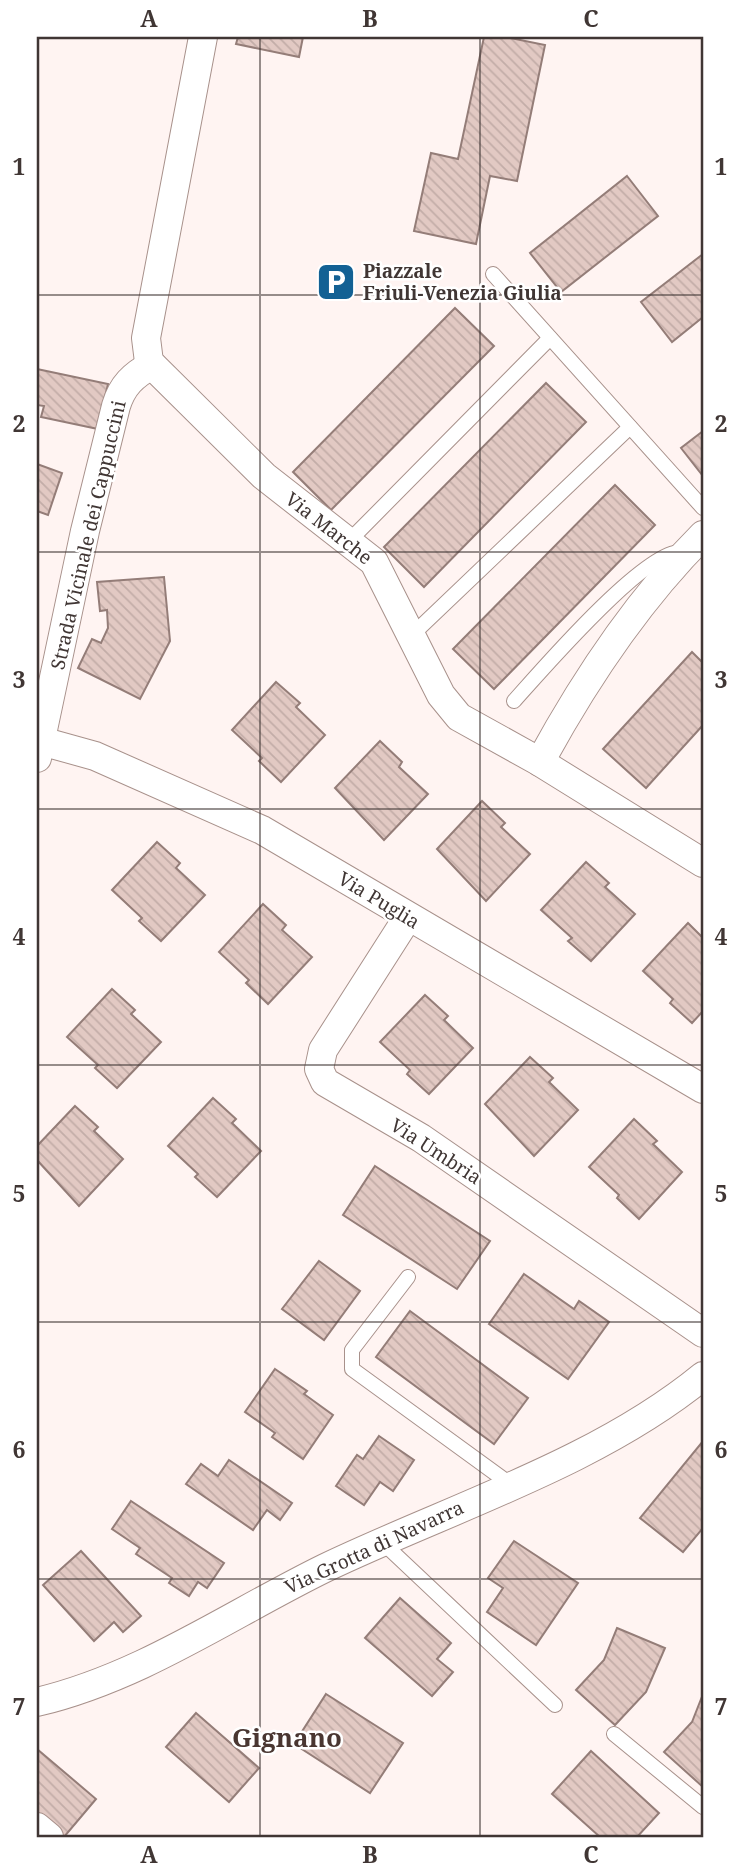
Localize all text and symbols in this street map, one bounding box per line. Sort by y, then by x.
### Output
text: A [140,2,158,34]
text: B [362,2,378,34]
text: C [583,2,599,34]
text: 1 [13,150,26,182]
text: 1 [715,150,728,182]
place label: Piazzale Friuli-Venezia Giulia [363,258,562,306]
parking icon: Piazzale Friuli-Venezia Giulia [315,261,357,303]
street label: Strada Vicinale dei Cappuccini [44,398,132,672]
text: 2 [13,407,26,439]
text: 2 [715,407,728,439]
street label: Via Marche [280,486,378,570]
text: 3 [13,663,26,695]
text: 3 [715,663,728,695]
street label: Via Puglia [333,865,425,935]
text: 4 [13,920,26,952]
text: 4 [715,920,728,952]
street label: Via Umbria [386,1112,486,1190]
text: 5 [13,1177,26,1209]
text: 5 [715,1177,728,1209]
text: 6 [13,1433,26,1465]
text: 6 [715,1433,728,1465]
street label: Via Grotta di Navarra [280,1494,468,1600]
text: 7 [13,1690,26,1722]
text: 7 [715,1690,728,1722]
district label: Gignano [232,1719,342,1755]
text: A [140,1838,158,1870]
text: B [362,1838,378,1870]
text: C [583,1838,599,1870]

